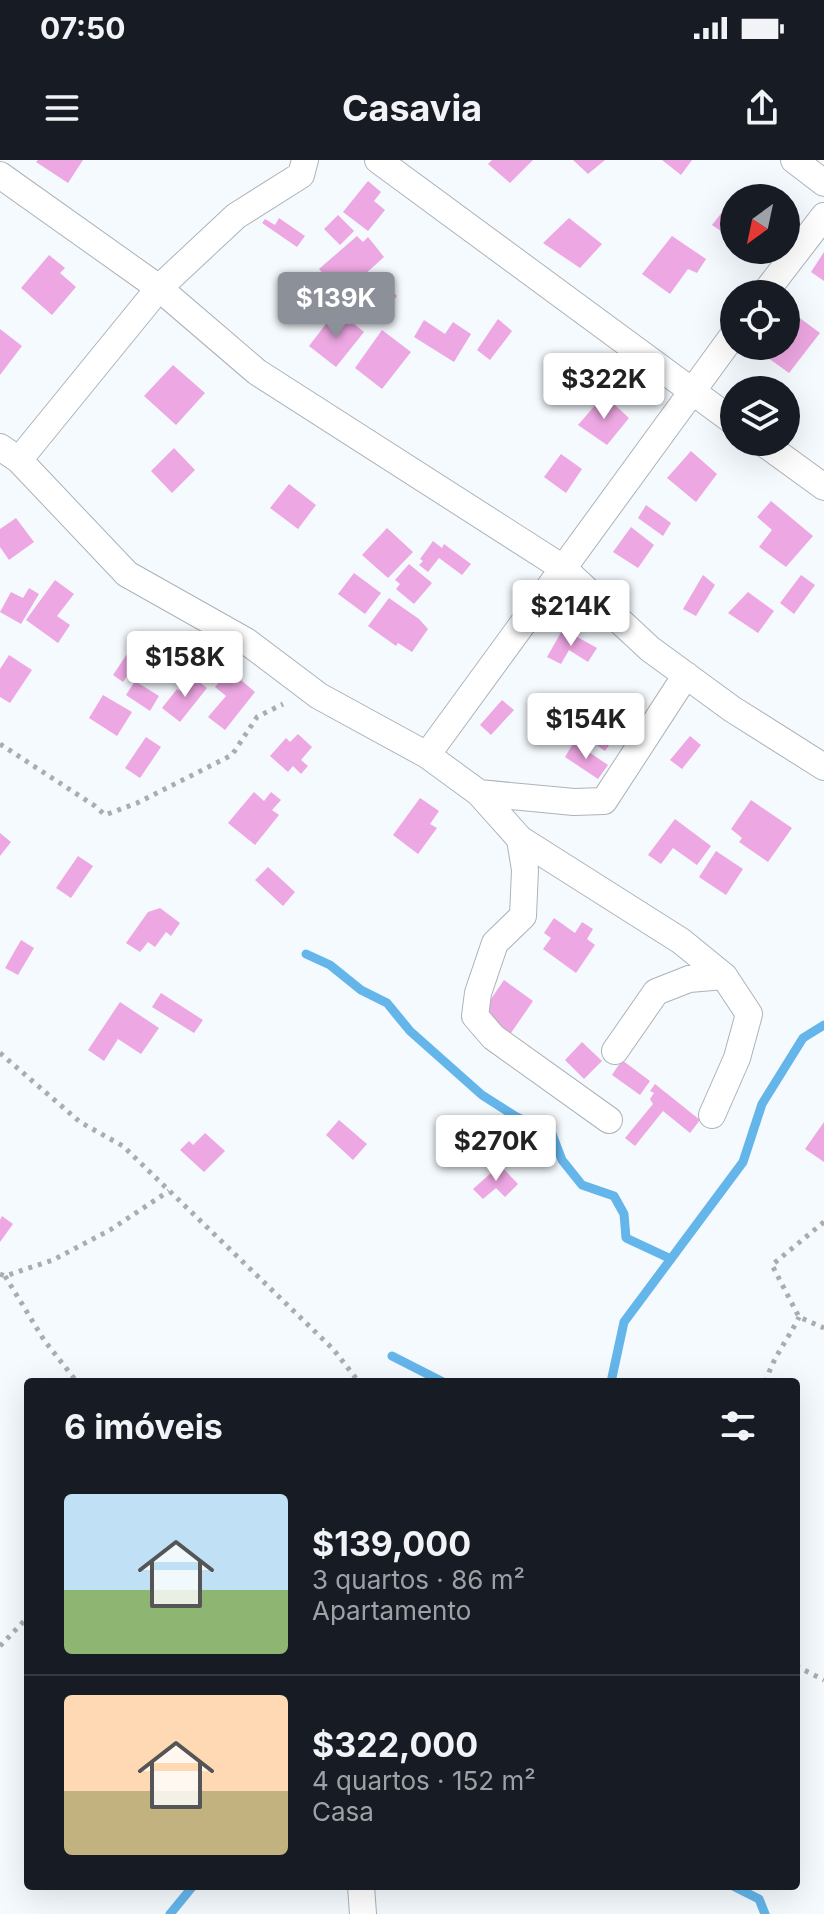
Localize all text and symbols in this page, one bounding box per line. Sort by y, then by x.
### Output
text: 07:50 [40,10,126,46]
icon: menu [40,86,84,130]
text: Casavia [342,86,482,130]
icon: share [740,86,784,130]
north arrow [720,184,800,264]
map controls [720,184,800,456]
pin: $139K [280,272,392,340]
button: locate [720,280,800,360]
text: $139K [296,282,376,313]
pin: $322K [548,353,660,421]
text: $322K [561,363,647,394]
button: layers [720,376,800,456]
pin: $214K [515,580,627,648]
text: $214K [531,590,611,621]
pin: $158K [129,631,241,699]
text: $158K [145,641,225,672]
pin: $154K [530,693,642,761]
text: $154K [545,703,627,734]
pin: $270K [440,1115,552,1183]
text: $270K [454,1125,538,1156]
icon: filters [716,1404,760,1448]
text: 6 imóveis [64,1406,223,1447]
text: $139,000 [312,1523,471,1564]
icon: home [128,1526,224,1622]
text: 3 quartos · 86 m² [312,1564,525,1595]
text: Apartamento [312,1595,471,1626]
text: $322,000 [312,1724,478,1765]
icon: home [128,1727,224,1823]
text: 4 quartos · 152 m² [312,1765,536,1796]
text: Casa [312,1796,374,1827]

